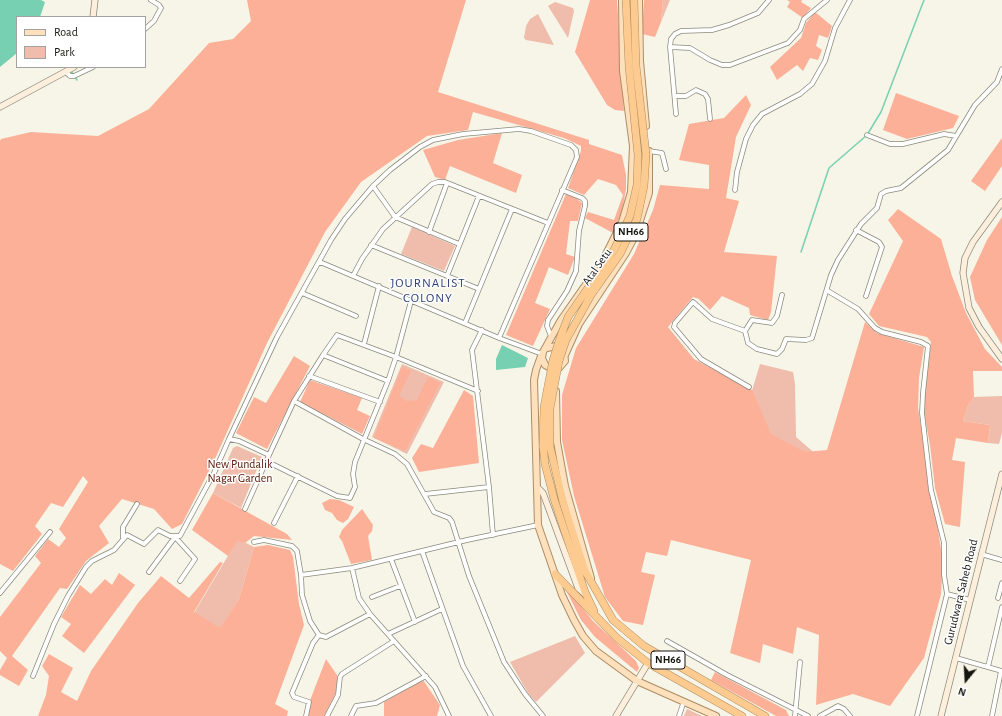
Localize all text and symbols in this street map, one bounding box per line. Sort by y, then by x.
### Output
legend [16,16,146,68]
text: Road [54,26,78,38]
text: Park [54,46,75,58]
road number: NH66 [614,223,648,241]
street label: Atal Setu [579,246,615,288]
district label: JOURNALIST COLONY [391,275,465,306]
park label: New Pundalik Nagar Garden [208,457,272,485]
street label: Gurudwara Saheb Road [941,538,981,646]
road number: NH66 [651,651,685,669]
north arrow [946,660,986,700]
text: N [957,685,967,698]

